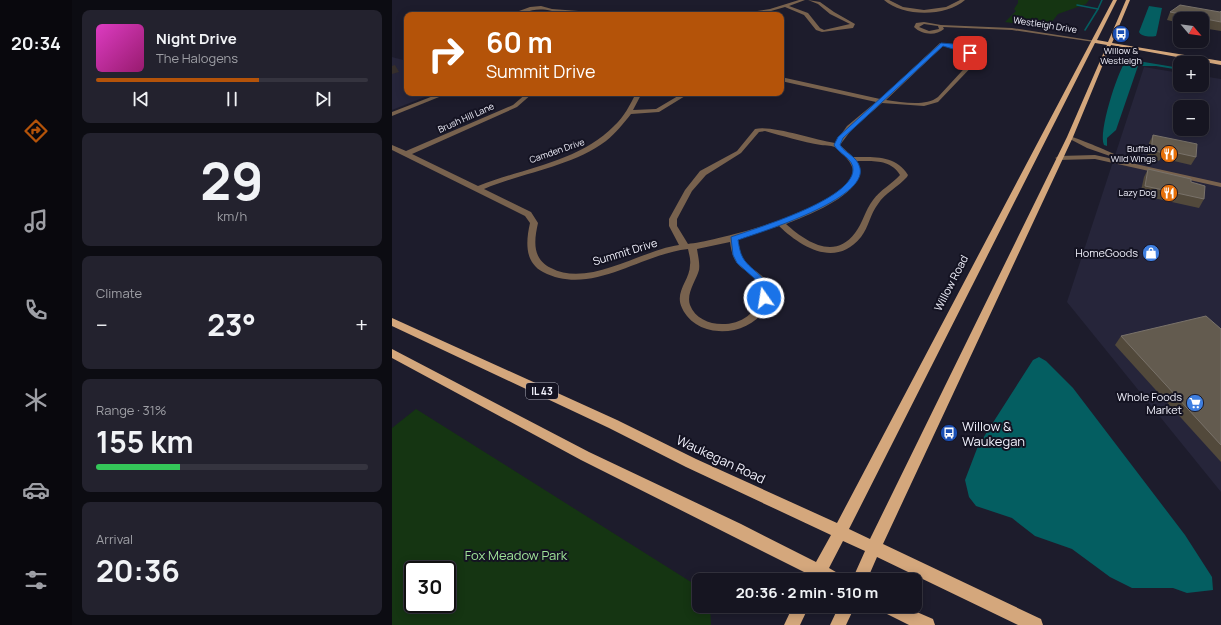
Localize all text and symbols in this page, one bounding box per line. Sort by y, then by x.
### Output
north arrow [1173,12,1209,48]
map controls [1173,12,1209,136]
street label: Westleigh Drive [1012,13,1078,36]
text: 60 m [486,23,553,61]
bus stop icon: Willow & Westleigh [1111,24,1131,44]
text: Night Drive [156,28,237,49]
icon: right [420,28,472,80]
text: 20:34 [11,31,61,55]
pin [953,36,987,70]
icon: arrive [959,42,981,64]
place label: Willow & Westleigh [1100,44,1142,67]
text: The Halogens [156,49,238,67]
button: + [1173,56,1209,92]
text: Summit Drive [486,59,595,83]
icon: previous [130,88,152,110]
icon: pause [221,88,243,110]
icon: next [312,88,334,110]
street label: Brush Hill Lane [436,99,496,136]
button: − [1173,100,1209,136]
icon: directions [22,117,50,145]
street label: Camden Drive [527,135,586,166]
place label: Buffalo Wild Wings [1111,142,1156,165]
restaurant icon: Buffalo Wild Wings [1159,144,1179,164]
text: 29 [200,145,264,216]
restaurant icon: Lazy Dog [1159,183,1179,203]
place label: Lazy Dog [1119,186,1156,199]
icon: music [22,207,50,235]
text: km/h [217,207,247,225]
street label: Summit Drive [591,234,660,268]
shop icon: HomeGoods [1141,243,1161,263]
place label: HomeGoods [1075,245,1138,260]
street label: Willow Road [930,252,971,313]
position arrow [743,277,785,319]
text: Climate [96,284,142,302]
icon: phone [22,296,50,324]
text: 23° [207,304,256,345]
text: − [96,310,108,340]
text: + [355,310,368,340]
road number: IL 43 [526,383,558,399]
icon: climate [22,386,50,414]
place label: Whole Foods Market [1117,389,1182,417]
supermarket icon: Whole Foods Market [1185,393,1205,413]
text: Range · 31% [96,401,167,419]
place label: Willow & Waukegan [962,417,1025,450]
text: 155 km [96,421,193,462]
bus stop icon: Willow & Waukegan [939,423,959,443]
street label: Waukegan Road [673,430,769,488]
icon: car [22,476,50,504]
text: Arrival [96,530,133,548]
park label: Fox Meadow Park [465,546,568,564]
text: 20:36 [96,550,180,591]
speed limit sign: 30 [404,561,456,613]
icon: filters [22,566,50,594]
text: 20:36 · 2 min · 510 m [736,582,878,603]

